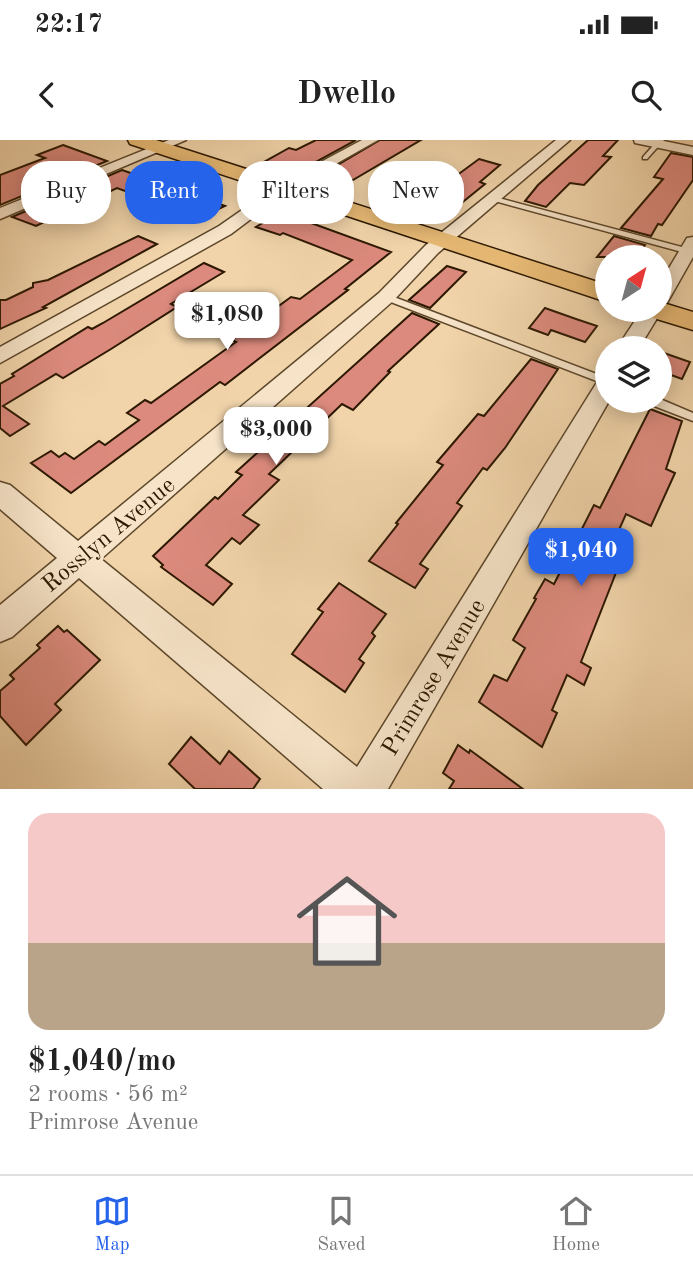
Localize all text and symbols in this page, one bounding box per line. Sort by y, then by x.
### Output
text: 22:17 [35,12,103,38]
icon: back [28,76,66,114]
icon: search [627,76,665,114]
text: Dwello [297,79,396,111]
chip: Buy [21,161,111,224]
chip: Rent [125,161,223,224]
chip: Filters [237,161,354,224]
chip: New [368,161,464,224]
north arrow [595,245,672,322]
map controls [595,245,672,413]
pin: $1,080 [170,292,284,352]
text: $1,080 [190,303,264,326]
button: layers [595,336,672,413]
pin: $3,000 [219,408,333,467]
text: $3,000 [239,418,313,441]
street label: Rosslyn Avenue [38,473,180,598]
pin: $1,040 [524,528,638,588]
text: $1,040 [544,539,618,562]
street label: Primrose Avenue [379,596,491,760]
icon: home [284,858,410,984]
text: $1,040/mo [28,1047,176,1077]
text: 2 rooms · 56 m² [28,1083,188,1106]
text: Primrose Avenue [28,1111,198,1134]
tab: Map [93,1192,131,1257]
tab: Saved [317,1192,366,1257]
tab: Home [552,1192,600,1257]

